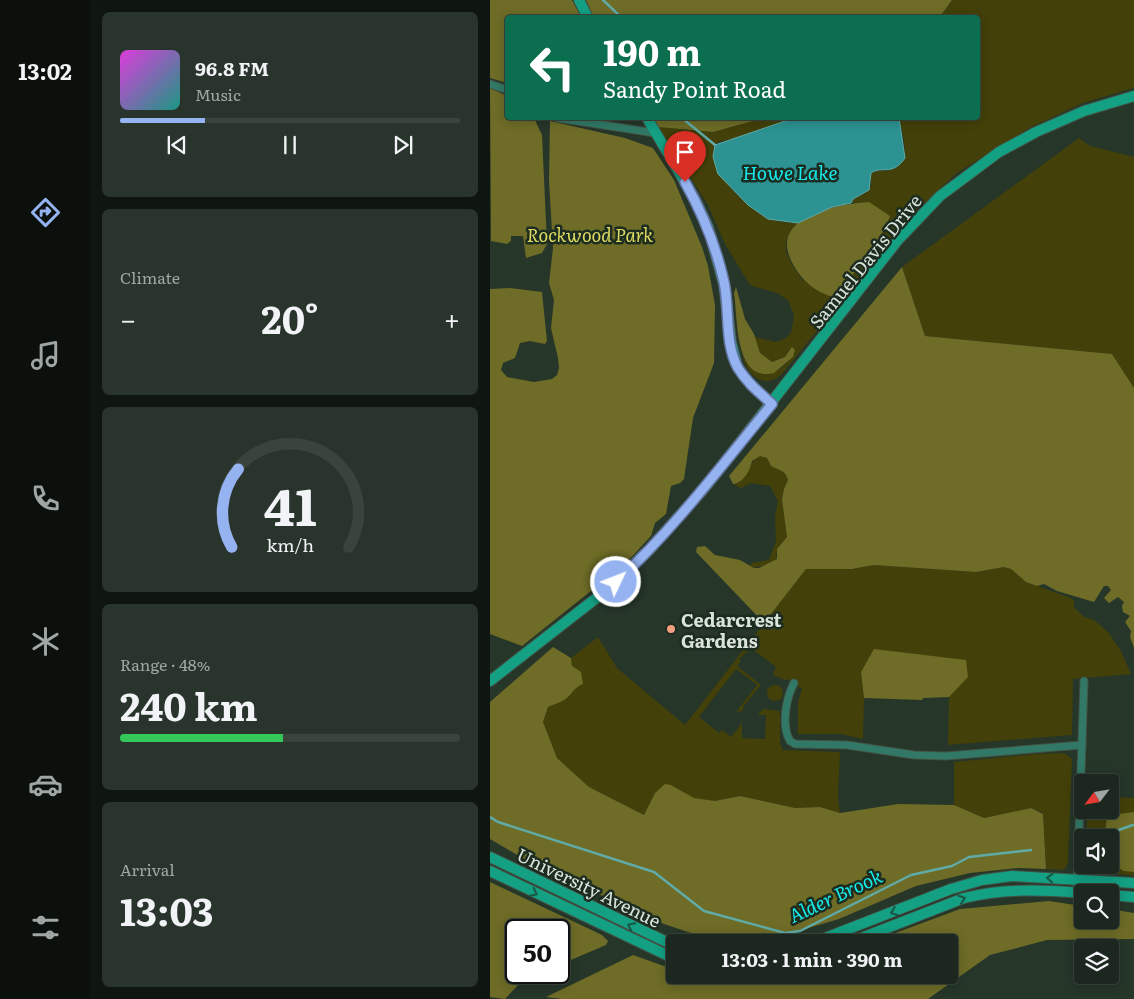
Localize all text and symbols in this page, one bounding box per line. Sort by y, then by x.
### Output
text: 190 m [603,25,701,77]
icon: left [520,35,585,100]
text: 13:02 [18,54,72,87]
text: 96.8 FM [195,54,269,82]
text: Sandy Point Road [603,72,786,105]
text: Music [195,82,241,106]
icon: previous [163,131,191,159]
icon: pause [276,131,304,159]
icon: next [389,131,417,159]
pin [664,131,706,182]
icon: arrive [671,138,699,166]
water label: Howe Lake [743,158,837,186]
street label: Samuel Davis Drive [802,188,928,334]
icon: directions [28,195,63,230]
park label: Rockwood Park [527,221,653,248]
text: Climate [120,265,180,289]
text: 20° [261,289,319,346]
text: − [120,297,136,339]
text: + [444,297,460,339]
icon: music [28,338,63,373]
text: 41 [264,465,316,542]
icon: phone [28,481,63,516]
text: km/h [266,531,314,558]
position arrow [589,555,641,607]
place label: Cedarcrest Gardens [681,606,782,654]
marker: Cedarcrest Gardens [665,623,677,635]
icon: climate [28,624,63,659]
text: Range · 48% [120,652,210,676]
text: 240 km [120,676,258,733]
icon: car [28,767,63,802]
north arrow [1074,774,1119,819]
map controls [1074,774,1119,984]
button: sound [1074,829,1119,874]
street label: University Avenue [512,840,666,934]
text: Arrival [120,857,175,881]
water label: Alder Brook [784,861,887,929]
one-way arrow [1046,872,1054,883]
text: 13:03 [120,881,213,938]
button: search [1074,884,1119,929]
one-way arrow [529,887,538,897]
one-way arrow [957,895,965,905]
one-way arrow [890,905,899,916]
icon: filters [28,910,63,945]
speed limit sign: 50 [505,919,570,984]
one-way arrow [627,921,636,932]
button: layers [1074,939,1119,984]
text: 13:03 · 1 min · 390 m [721,945,903,973]

